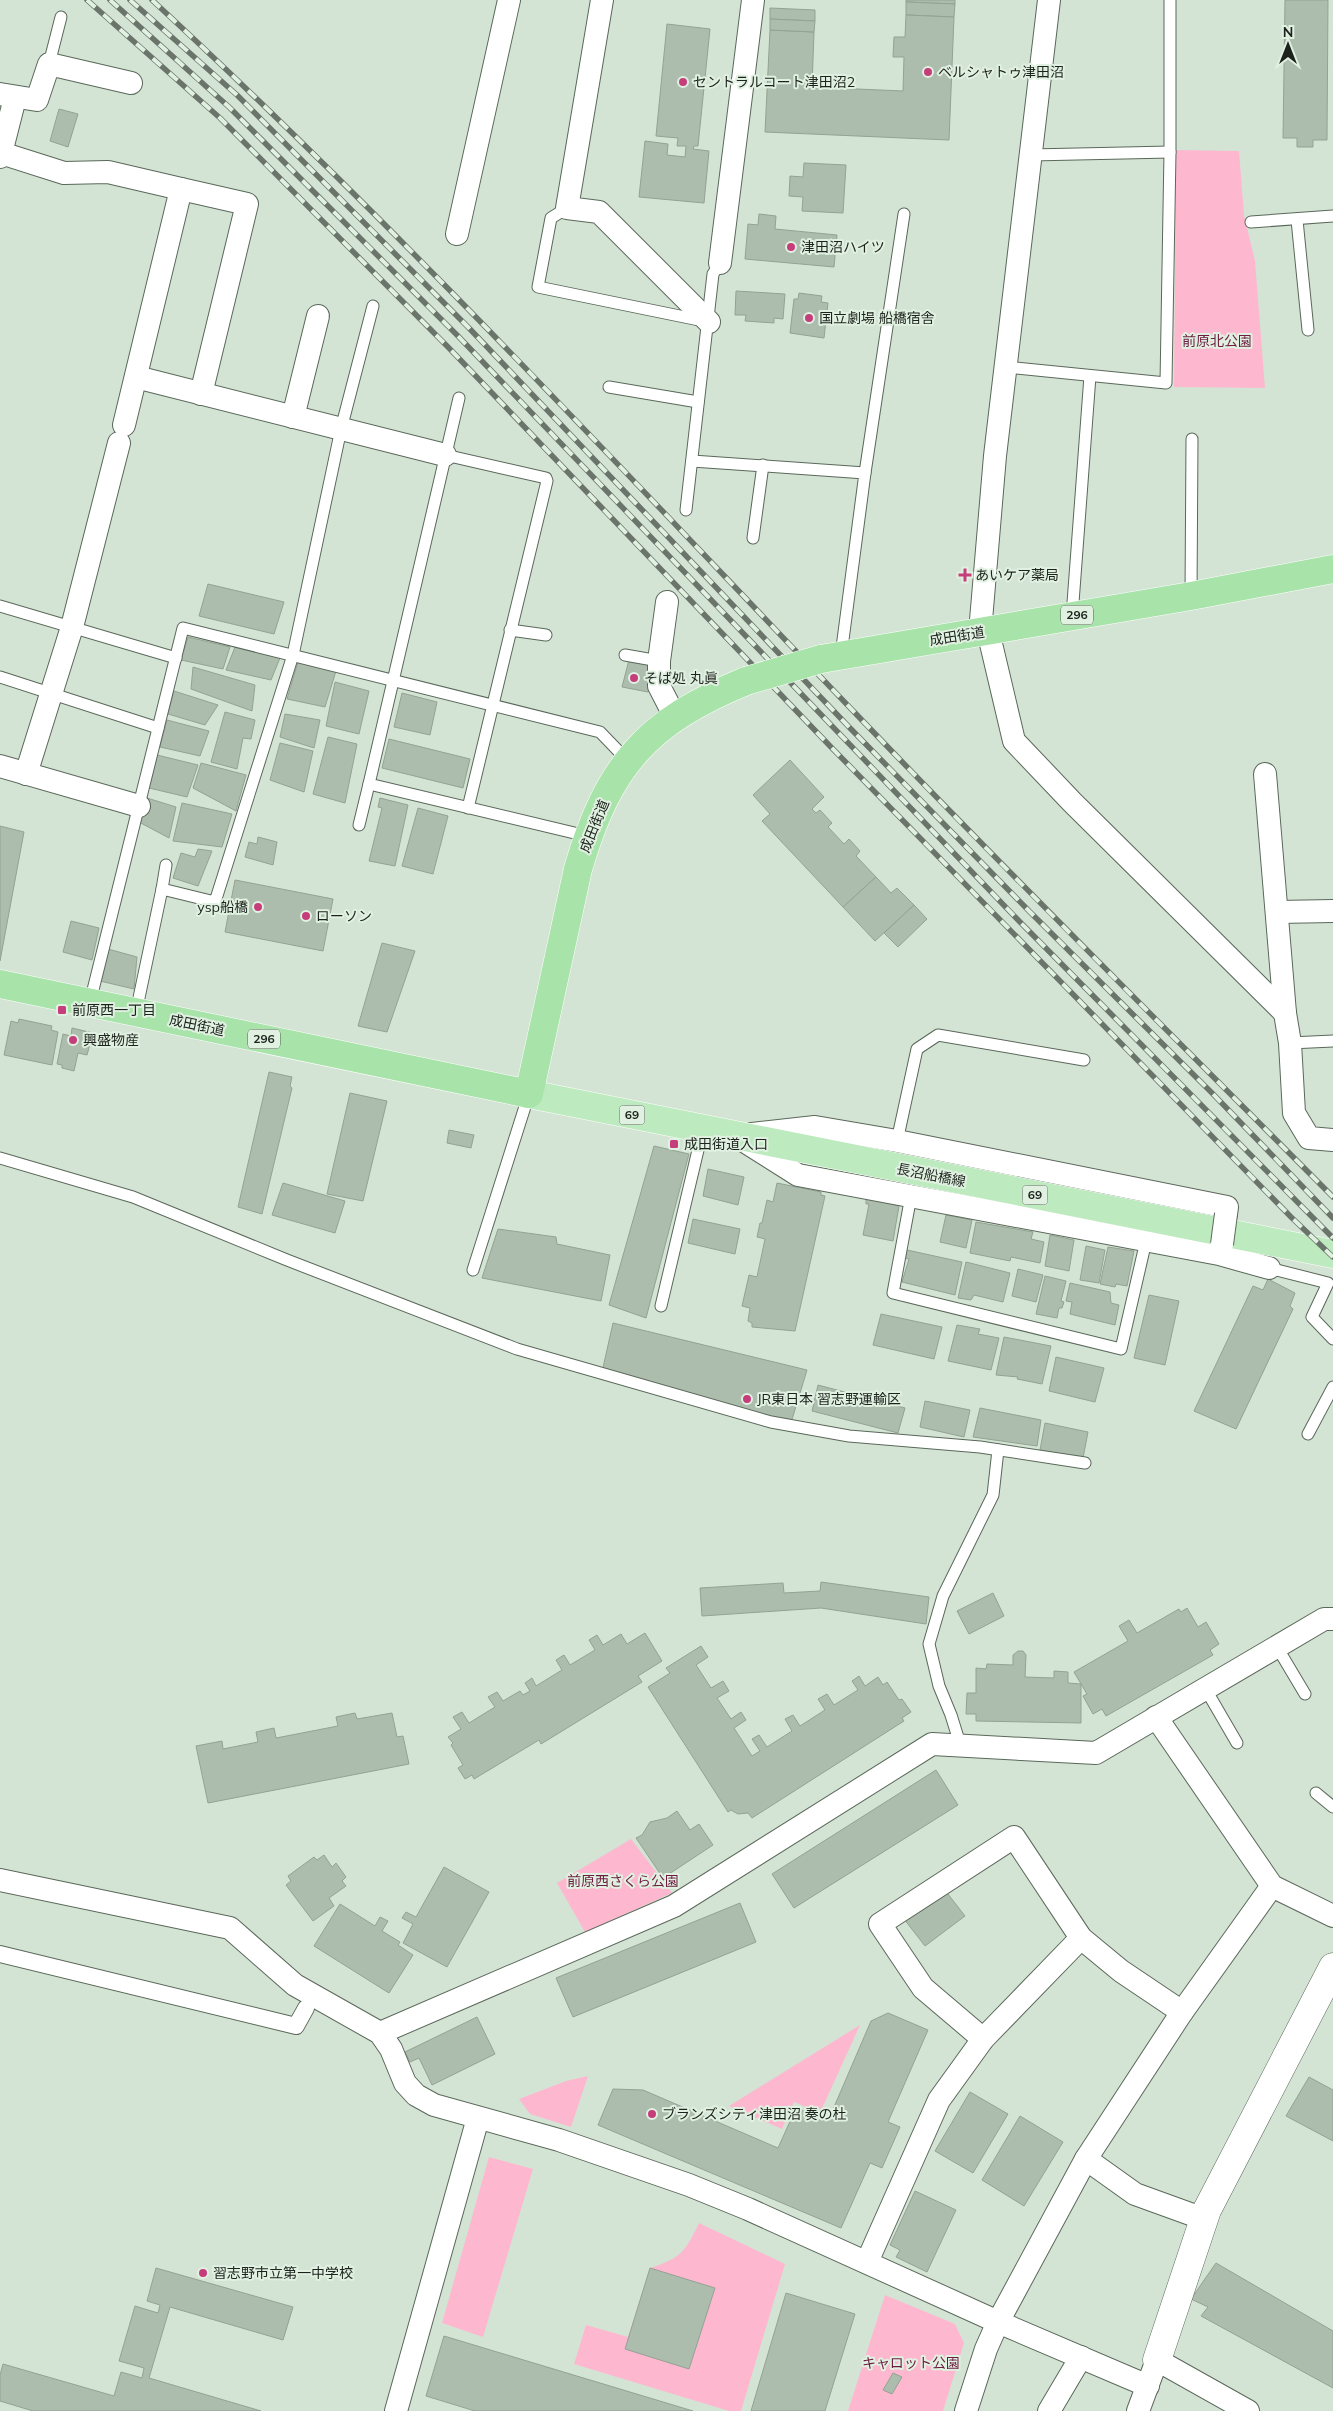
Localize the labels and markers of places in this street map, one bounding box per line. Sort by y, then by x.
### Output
place label: ベルシャトゥ津田沼 [938,63,1064,81]
marker: ベルシャトゥ津田沼 [922,66,934,78]
place label: セントラルコート津田沼2 [693,73,855,91]
marker: セントラルコート津田沼2 [677,76,689,88]
place label: 津田沼ハイツ [801,238,885,256]
marker: 津田沼ハイツ [785,241,797,253]
place label: 国立劇場 船橋宿舎 [819,309,935,327]
marker: 国立劇場 船橋宿舎 [803,312,815,324]
place label: あいケア薬局 [975,566,1059,584]
marker: あいケア薬局 [959,569,971,581]
place label: そば処 丸眞 [644,669,718,687]
marker: そば処 丸眞 [628,672,640,684]
place label: ysp船橋 [197,898,248,916]
marker: ysp船橋 [252,901,264,913]
place label: ローソン [316,907,372,925]
marker: ローソン [300,910,312,922]
place label: 前原西一丁目 [72,1001,156,1019]
marker: 前原西一丁目 [56,1004,68,1016]
place label: 興盛物産 [83,1031,139,1049]
marker: 興盛物産 [67,1034,79,1046]
place label: 成田街道入口 [684,1135,768,1153]
marker: 成田街道入口 [668,1138,680,1150]
place label: JR東日本 習志野運輸区 [757,1390,901,1408]
marker: JR東日本 習志野運輸区 [741,1393,753,1405]
place label: ブランズシティ津田沼 奏の杜 [662,2105,847,2123]
marker: ブランズシティ津田沼 奏の杜 [646,2108,658,2120]
place label: 習志野市立第一中学校 [213,2264,353,2282]
marker: 習志野市立第一中学校 [197,2267,209,2279]

